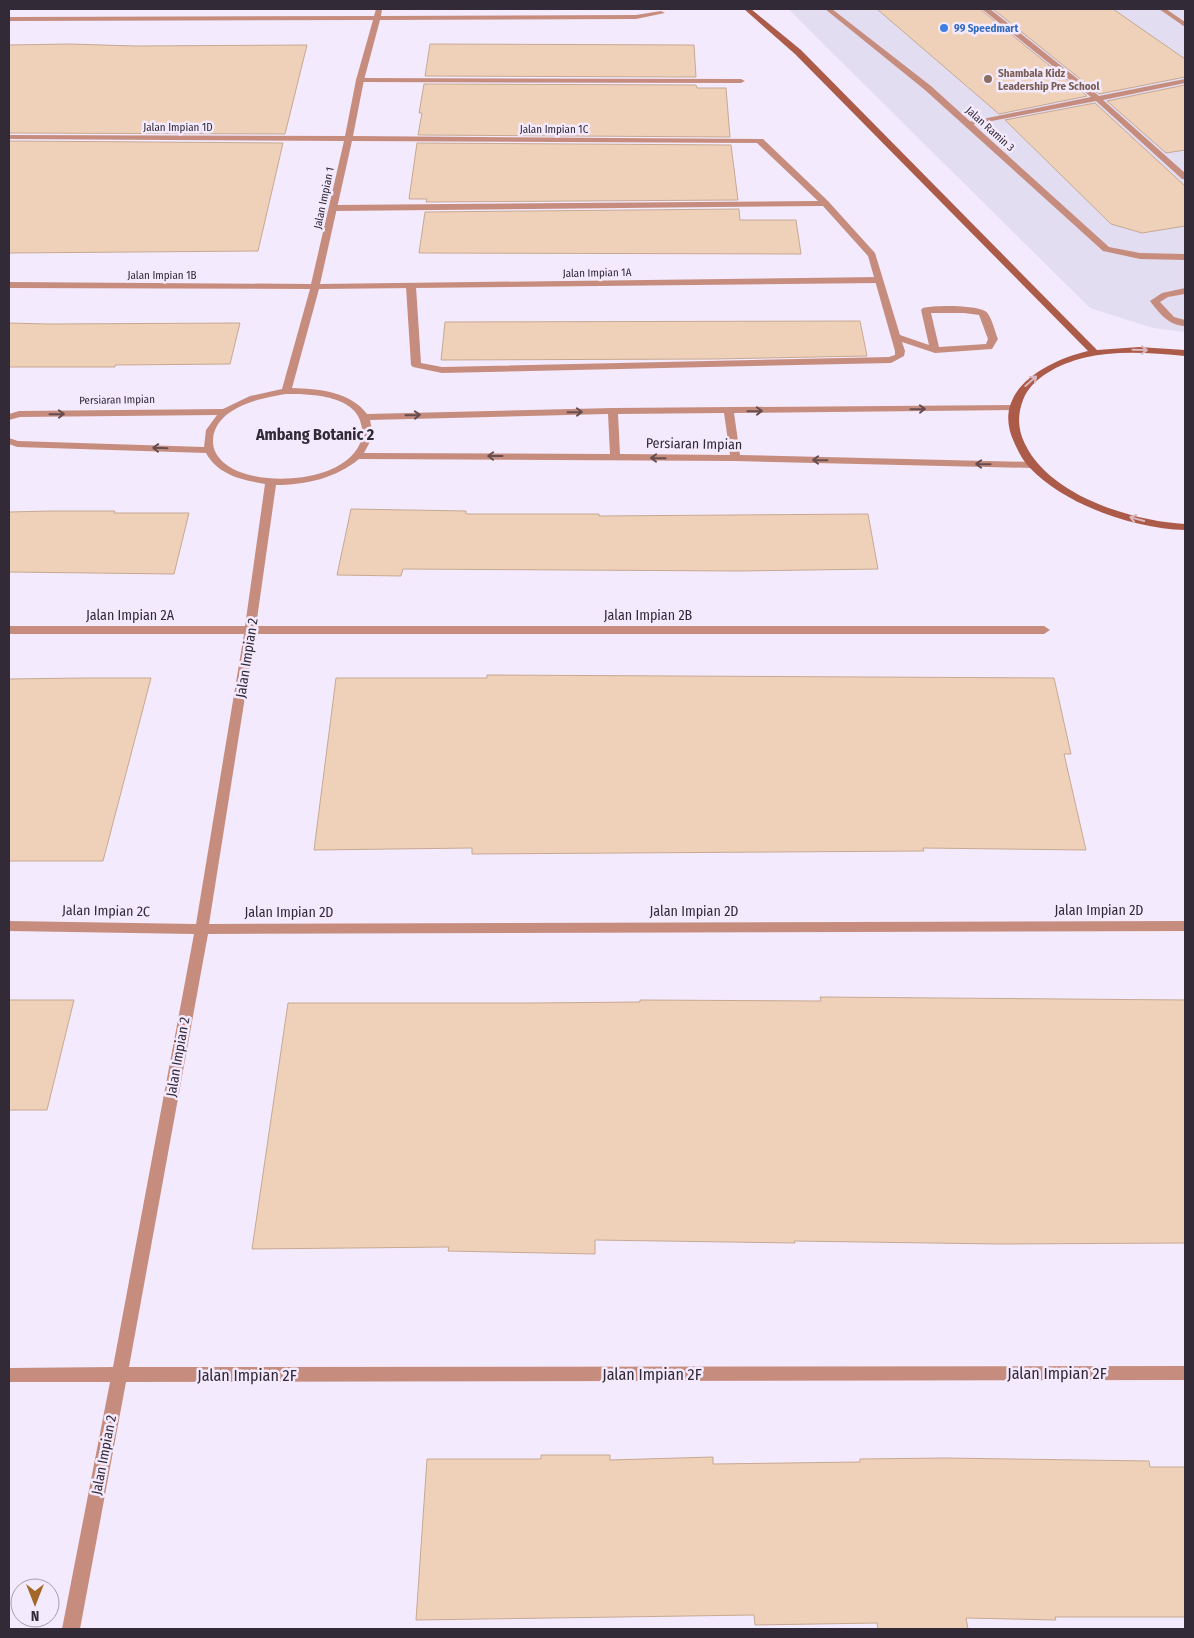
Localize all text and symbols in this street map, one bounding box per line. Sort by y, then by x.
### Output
marker: 99 Speedmart [938,22,950,34]
place label: 99 Speedmart [954,22,1018,35]
place label: Shambala Kidz Leadership Pre School [998,67,1100,93]
marker: Shambala Kidz Leadership Pre School [982,73,994,85]
street label: Jalan Ramin 3 [963,104,1017,154]
street label: Jalan Impian 1D [143,121,213,134]
street label: Jalan Impian 1C [520,123,589,136]
street label: Jalan Impian 1 [311,166,337,230]
street label: Jalan Impian 1A [563,266,632,280]
street label: Jalan Impian 1B [128,269,196,282]
one-way arrow [1132,345,1148,355]
one-way arrow [1025,375,1038,387]
street label: Persiaran Impian [79,393,155,407]
one-way arrow [910,404,926,414]
one-way arrow [747,406,763,416]
one-way arrow [567,407,583,417]
one-way arrow [48,409,65,419]
one-way arrow [405,411,421,420]
district label: Ambang Botanic 2 [255,425,375,444]
street label: Persiaran Impian [646,435,742,453]
one-way arrow [152,444,168,453]
one-way arrow [488,451,504,461]
one-way arrow [650,453,666,462]
one-way arrow [813,455,829,465]
one-way arrow [975,459,992,469]
one-way arrow [1130,514,1146,524]
street label: Jalan Impian 2A [86,607,175,624]
street label: Jalan Impian 2B [604,607,693,624]
street label: Jalan Impian 2 [232,617,262,699]
street label: Jalan Impian 2C [62,902,150,920]
street label: Jalan Impian 2D [1055,902,1143,919]
street label: Jalan Impian 2D [650,903,738,920]
street label: Jalan Impian 2D [245,904,333,921]
street label: Jalan Impian 2 [163,1016,193,1098]
street label: Jalan Impian 2F [1007,1364,1107,1383]
street label: Jalan Impian 2F [602,1365,702,1384]
street label: Jalan Impian 2F [197,1366,297,1385]
street label: Jalan Impian 2 [88,1414,120,1496]
north arrow [10,1578,60,1628]
text: N [31,1607,39,1624]

